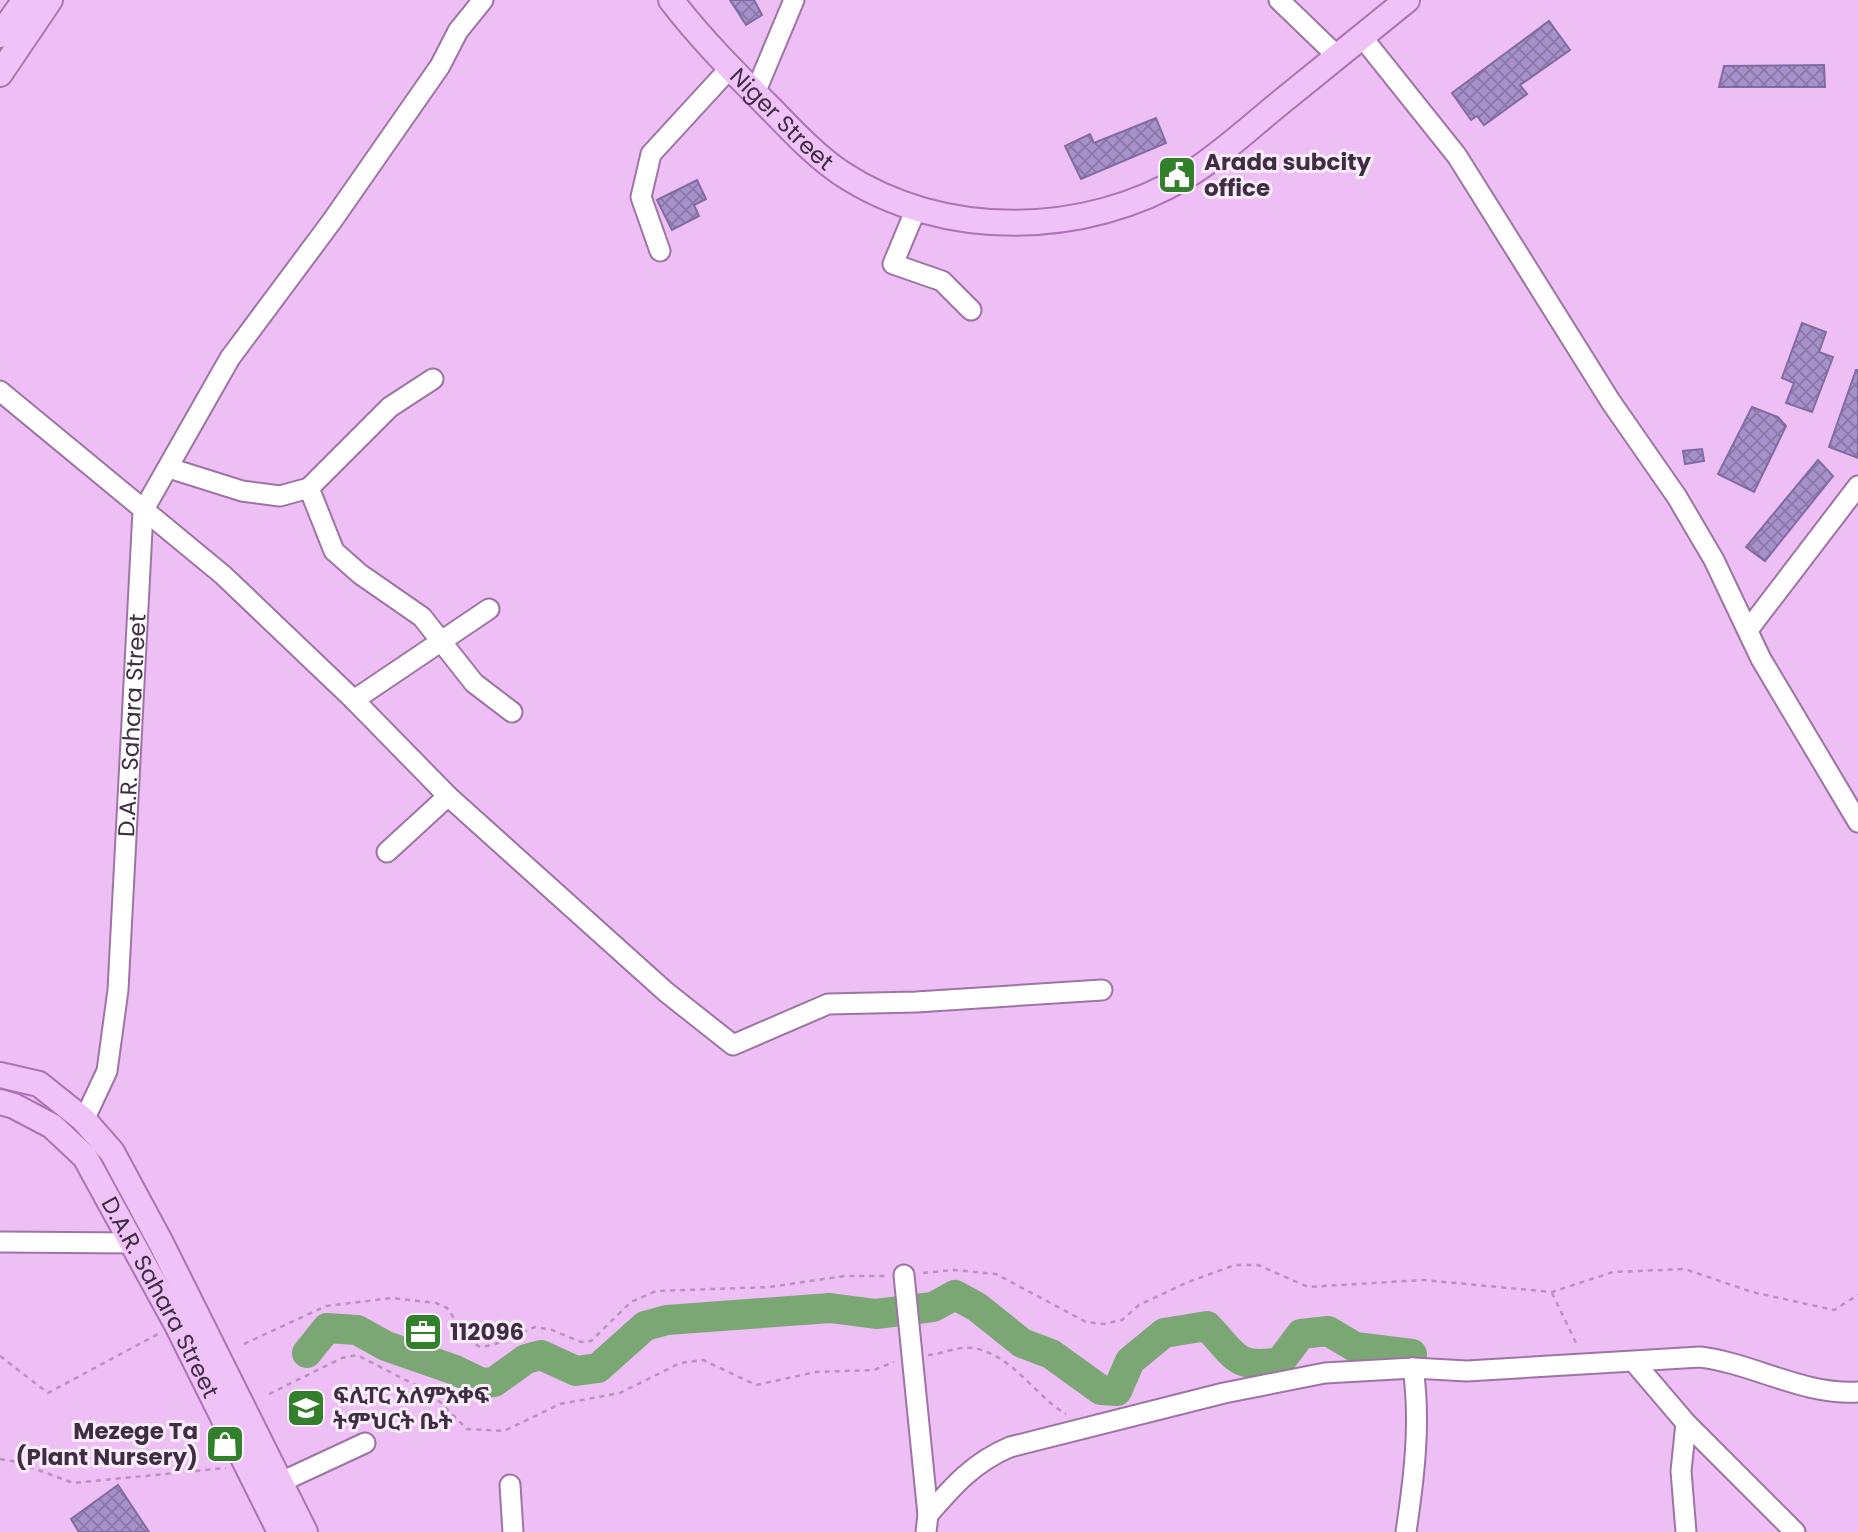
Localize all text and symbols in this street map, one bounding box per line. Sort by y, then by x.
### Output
street label: Niger Street [723,61,840,178]
place label: Arada subcity office [1204,146,1372,204]
public building icon: Arada subcity office [1156,154,1198,196]
street label: D.A.R. Sahara Street [110,613,154,838]
street label: D.A.R. Sahara Street [94,1191,227,1403]
office icon: 112096 [402,1311,444,1353]
place label: 112096 [450,1316,524,1348]
place label: ፍሊፐር አለምአቀፍ ትምህርት ቤት [333,1379,490,1437]
school or university icon: ፍሊፐር አለምአቀፍ ትምህርት ቤት [285,1387,327,1429]
place label: Mezege Ta (Plant Nursery) [16,1415,198,1473]
shop icon: Mezege Ta (Plant Nursery) [204,1423,246,1465]

